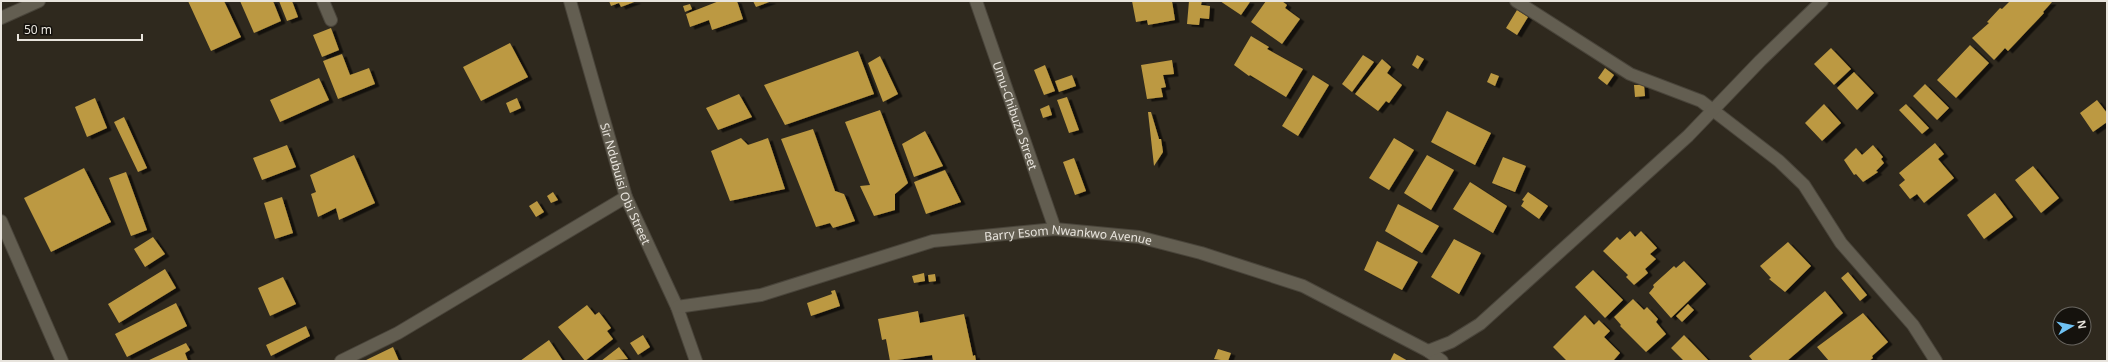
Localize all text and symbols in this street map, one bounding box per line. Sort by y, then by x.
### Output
scale bar [18,16,142,42]
text: 50 m [24,21,52,38]
street label: Umu-Chibuzo Street [989,59,1042,173]
street label: Sir Ndubuisi Obi Street [597,121,656,248]
street label: Barry Esom Nwankwo Avenue [983,220,1154,249]
north arrow [2052,306,2092,346]
text: N [2074,319,2090,330]

